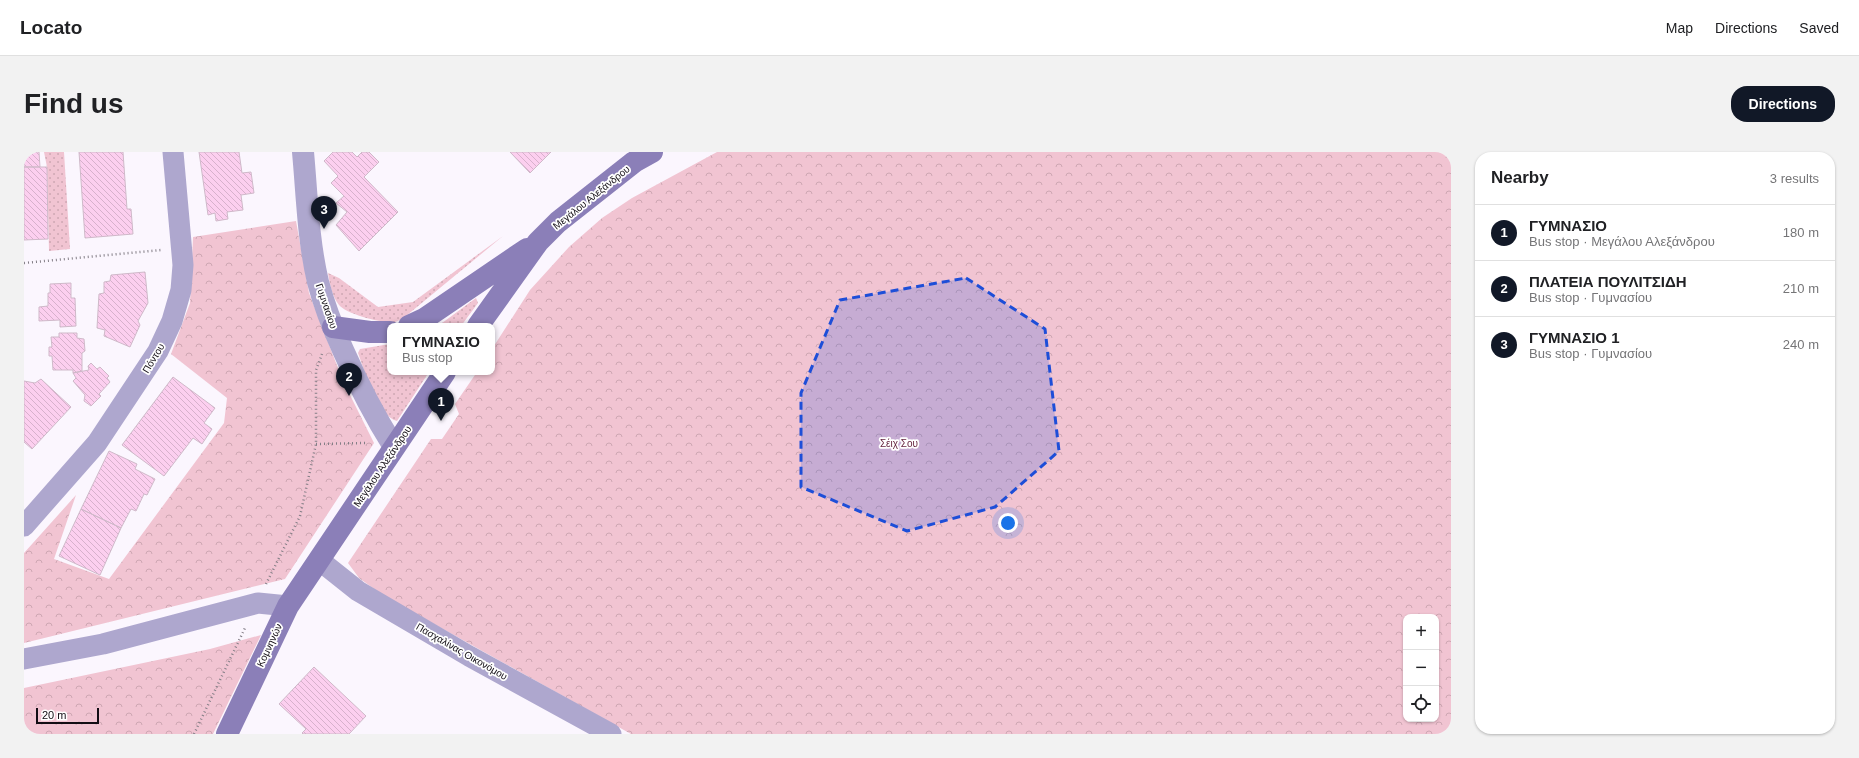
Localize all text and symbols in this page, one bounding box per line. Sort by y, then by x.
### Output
text: Locato [20,17,82,38]
text: Map [1666,20,1693,36]
text: Directions [1715,20,1777,36]
text: Saved [1799,20,1839,36]
button: Directions [1731,86,1835,122]
text: Find us [24,88,124,119]
street label: Μεγάλου Αλεξάνδρου [551,163,632,232]
text: Nearby [1491,168,1549,187]
text: 3 results [1770,171,1819,186]
pin: 3 [311,196,337,229]
text: ΓΥΜΝΑΣΙΟ [1529,217,1607,234]
text: 1 [1500,225,1508,240]
text: 180 m [1783,225,1819,240]
text: Bus stop · Μεγάλου Αλεξάνδρου [1529,234,1715,249]
text: ΠΛΑΤΕΙΑ ΠΟΥΛΙΤΣΙΔΗ [1529,273,1687,290]
text: 2 [1500,281,1508,296]
text: 210 m [1783,281,1819,296]
street label: Γυμνασίου [314,282,339,330]
text: Bus stop · Γυμνασίου [1529,290,1652,305]
popup [387,323,495,375]
text: ΓΥΜΝΑΣΙΟ 1 [1529,329,1620,346]
text: ΓΥΜΝΑΣΙΟ [402,333,480,350]
text: 3 [1500,337,1508,352]
text: 240 m [1783,337,1819,352]
street label: Πόντου [140,341,167,375]
text: Bus stop · Γυμνασίου [1529,346,1652,361]
text: Bus stop [402,350,453,365]
pin: 2 [336,363,362,396]
pin: 1 [428,388,454,421]
street label: Μεγάλου Αλεξάνδρου [351,424,414,509]
park label: Σέιχ Σου [880,438,918,449]
your location [998,513,1018,533]
map controls [1403,614,1439,722]
button: + [1403,614,1439,650]
street label: Πασχαλίνας Οικονόμου [414,621,509,682]
street label: Κομνηνών [255,622,284,668]
button: − [1403,650,1439,686]
button: locate [1403,686,1439,722]
scale bar [36,706,99,725]
text: 20 m [42,709,66,721]

